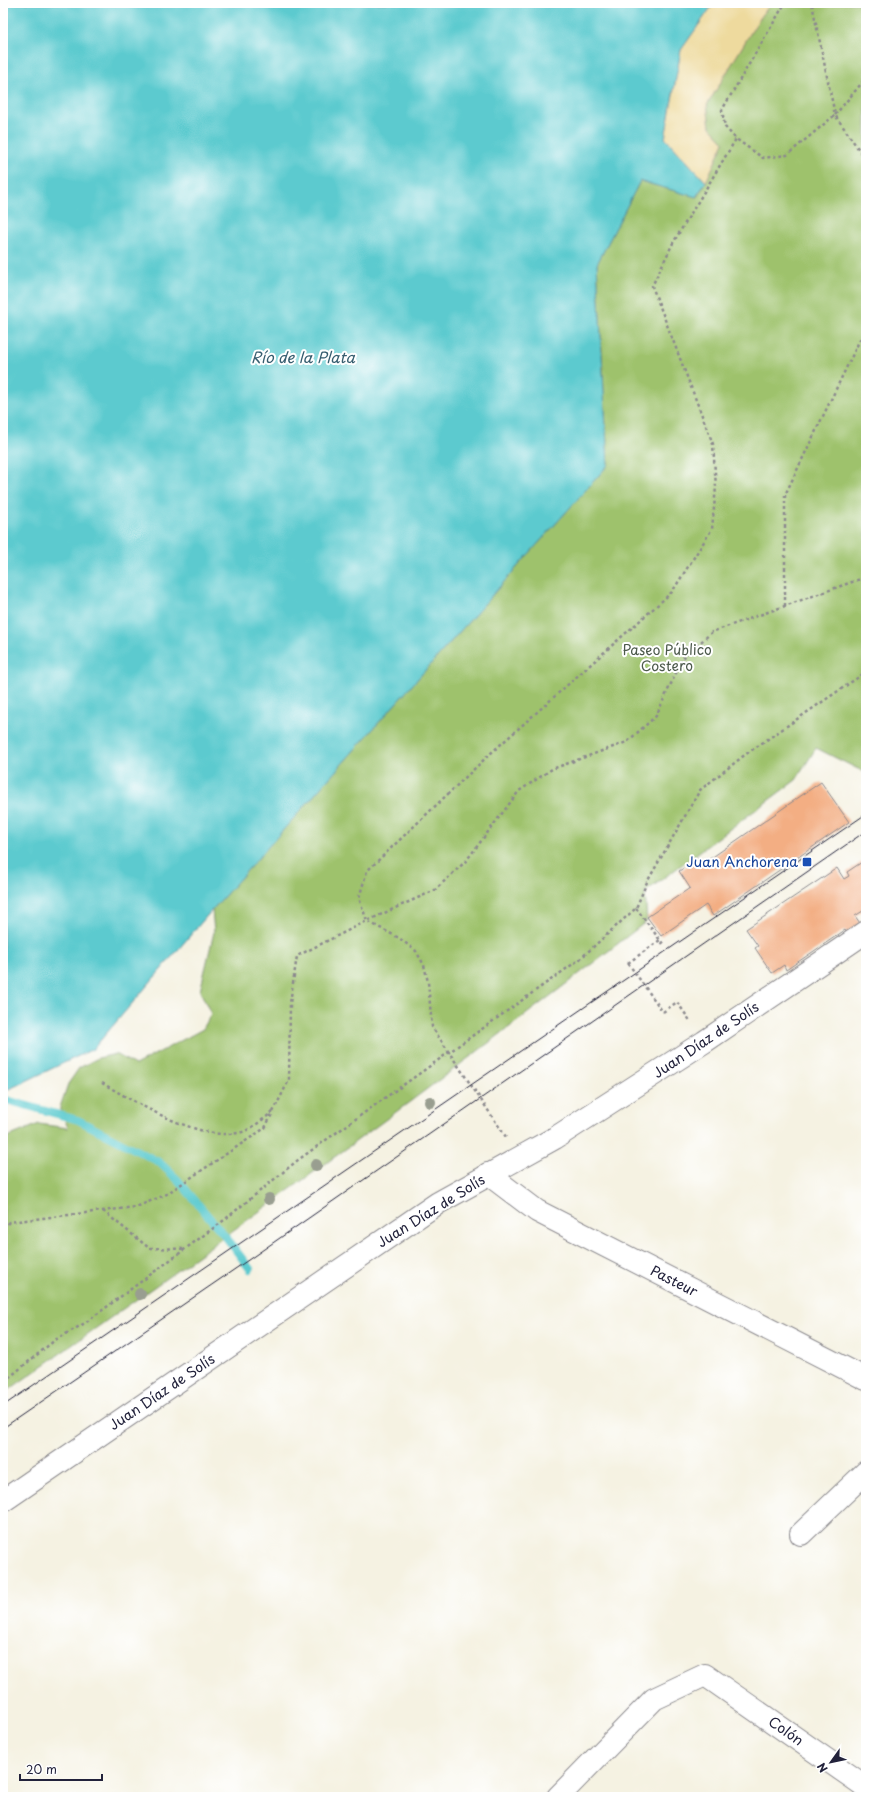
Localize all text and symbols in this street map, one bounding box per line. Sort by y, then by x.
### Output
water label: Río de la Plata [251,345,356,368]
park label: Paseo Público Costero [622,639,712,676]
place label: Juan Anchorena [686,851,798,872]
marker: Juan Anchorena [801,856,813,868]
street label: Juan Díaz de Solís [649,996,763,1083]
street label: Juan Díaz de Solís [373,1169,489,1252]
street label: Pasteur [647,1260,702,1302]
street label: Juan Díaz de Solís [105,1348,219,1435]
street label: Colón [764,1711,808,1750]
north arrow [811,1742,851,1782]
scale bar [20,1756,102,1782]
text: N [813,1759,832,1776]
text: 20 m [26,1760,57,1778]

